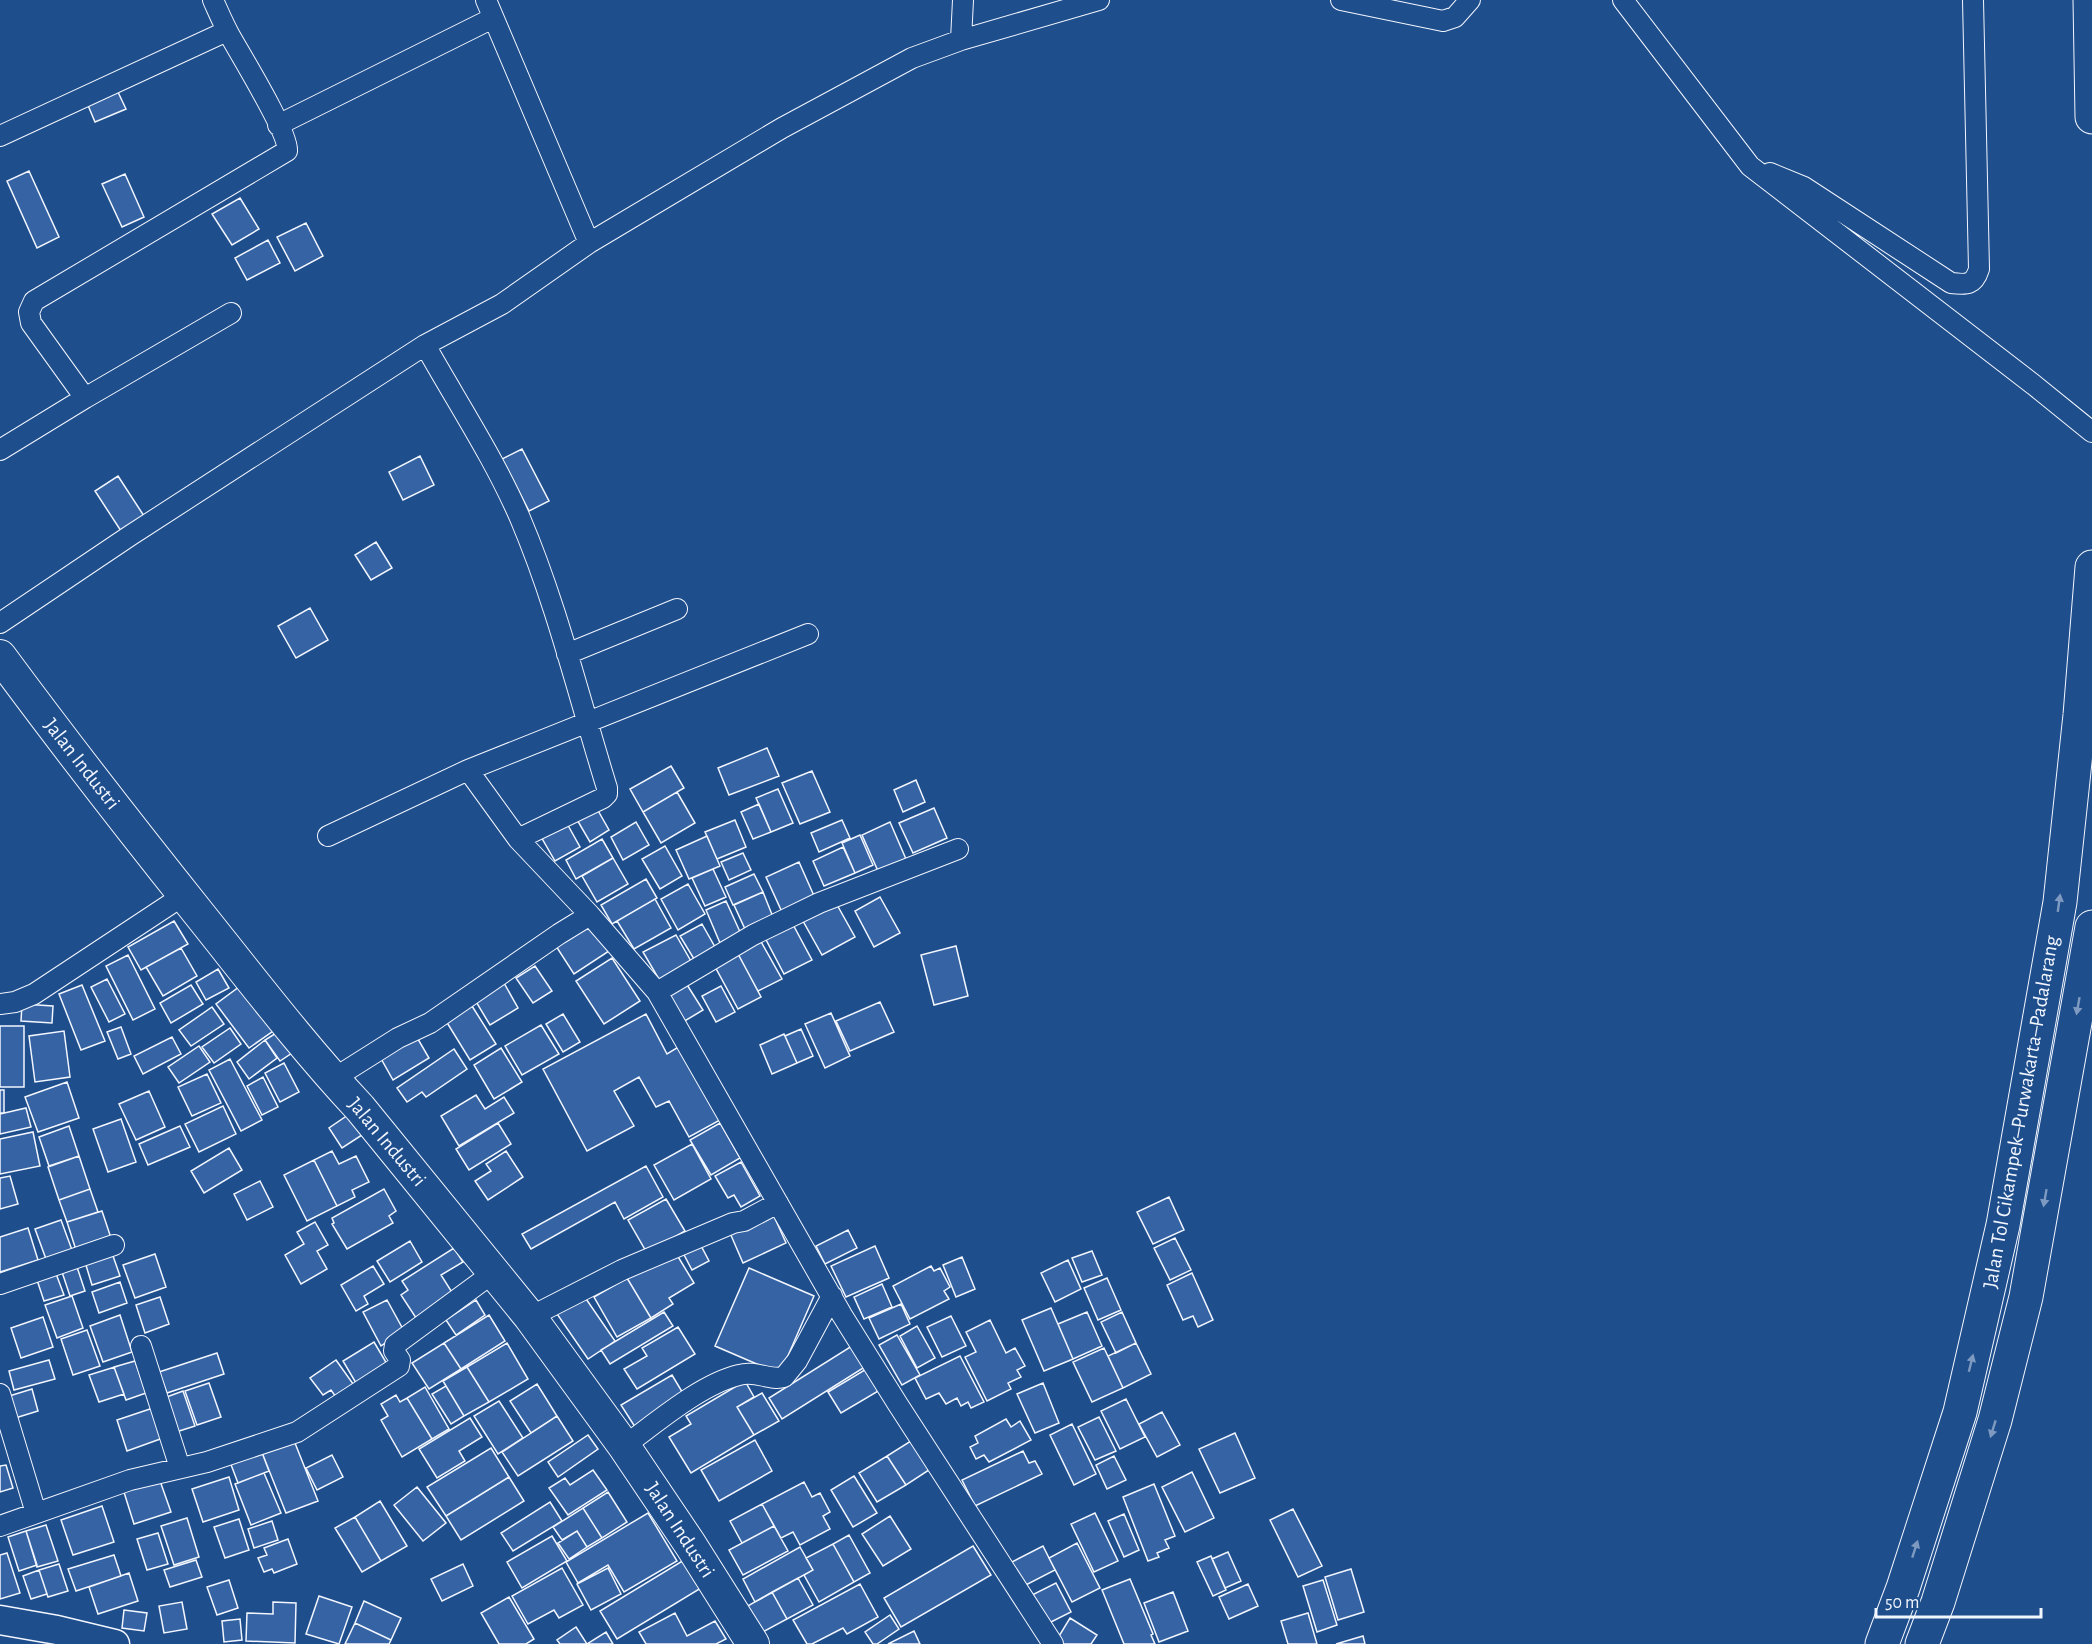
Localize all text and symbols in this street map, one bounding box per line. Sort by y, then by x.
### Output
street label: Jalan Industri [40,715,124,813]
one-way arrow [2055,894,2064,913]
street label: Jalan Tol Cikampek–Purwakarta–Padalarang [1980,933,2063,1290]
one-way arrow [2074,996,2083,1015]
street label: Jalan Industri [344,1094,430,1190]
one-way arrow [2040,1188,2049,1207]
one-way arrow [1967,1353,1977,1372]
one-way arrow [1987,1420,1997,1438]
street label: Jalan Industri [642,1479,718,1581]
one-way arrow [1911,1540,1920,1558]
scale bar [1876,1581,2041,1619]
text: 50 m [1885,1594,1919,1612]

